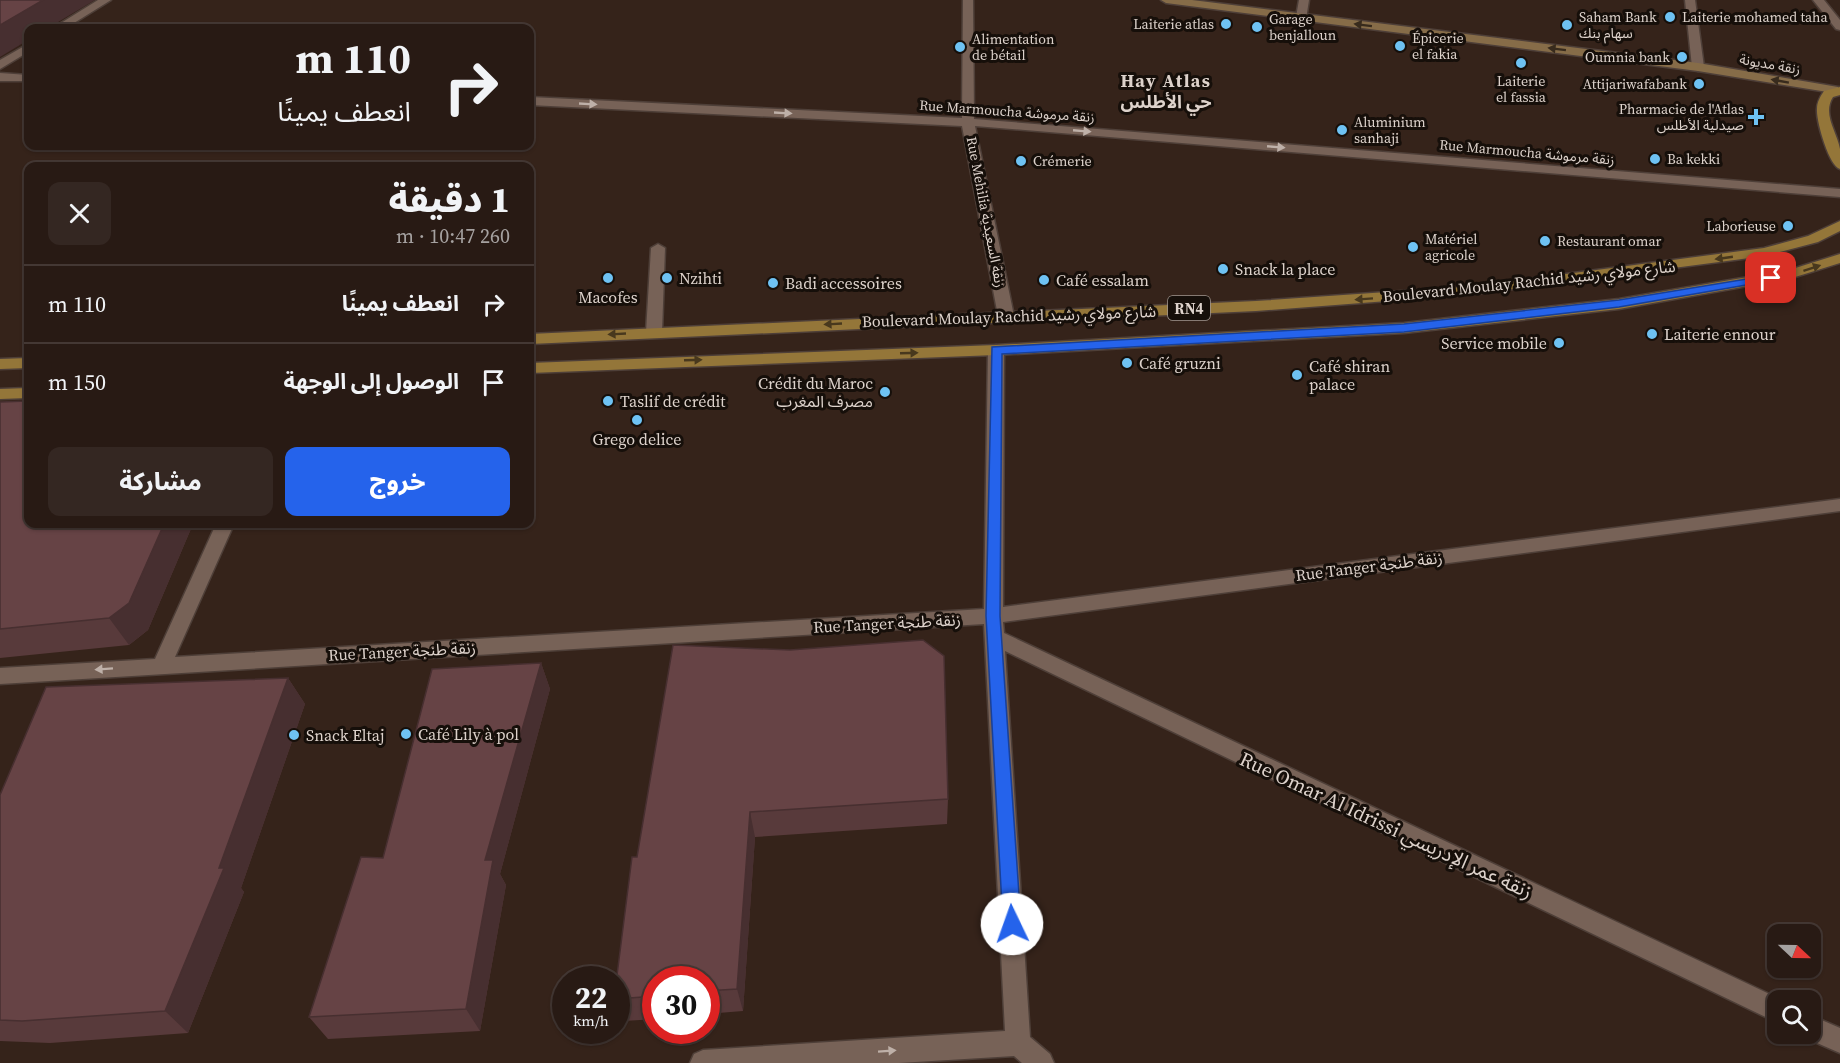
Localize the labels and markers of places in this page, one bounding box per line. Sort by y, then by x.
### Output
place label: Saham Bank سهام بنك [1579,7,1657,44]
place label: Laiterie mohamed taha [1682,7,1829,27]
place label: Garage benjalloun [1269,9,1337,45]
marker: Laiterie mohamed taha [1663,10,1677,24]
place label: Laiterie atlas [1133,14,1214,34]
marker: Laiterie atlas [1219,17,1233,31]
marker: Saham Bank سهام بنك [1560,18,1574,32]
marker: Garage benjalloun [1250,20,1264,34]
place label: Épicerie el fakia [1412,28,1464,64]
place label: Alimentation de bétail [972,29,1055,65]
marker: Épicerie el fakia [1393,39,1407,53]
marker: Alimentation de bétail [953,40,967,54]
place label: Oumnia bank [1585,47,1670,67]
marker: Oumnia bank [1675,50,1689,64]
marker: Laiterie el fassia [1514,56,1528,70]
place label: Laiterie el fassia [1496,71,1547,107]
place label: Attijariwafabank [1583,74,1687,94]
marker: Attijariwafabank [1692,77,1706,91]
place label: Pharmacie de l'Atlas صيدلية الأطلس [1619,99,1744,135]
marker: Pharmacie de l'Atlas صيدلية الأطلس [1749,110,1763,124]
place label: Aluminium sanhaji [1354,112,1426,148]
marker: Aluminium sanhaji [1335,123,1349,137]
place label: Ba kekki [1667,149,1720,169]
place label: Crémerie [1033,151,1092,171]
marker: Ba kekki [1648,152,1662,166]
marker: Crémerie [1014,154,1028,168]
place label: Laborieuse [1706,216,1776,236]
marker: Laborieuse [1781,219,1795,233]
place label: Matériel agricole [1425,229,1477,265]
place label: Restaurant omar [1557,231,1661,251]
marker: Restaurant omar [1538,234,1552,248]
marker: Matériel agricole [1406,240,1420,254]
pin [1745,252,1796,303]
place label: Snack la place [1235,258,1336,280]
marker: Snack la place [1216,262,1230,276]
place label: Nzihti [679,267,722,289]
place label: Café essalam [1056,269,1149,291]
marker: Macofes [601,271,615,285]
marker: Nzihti [660,271,674,285]
place label: Badi accessoires [785,272,902,294]
marker: Café essalam [1037,273,1051,287]
marker: Badi accessoires [766,276,780,290]
place label: Macofes [578,286,638,308]
place label: Laiterie ennour [1664,323,1776,345]
marker: Laiterie ennour [1645,327,1659,341]
place label: Service mobile [1441,332,1547,354]
marker: Service mobile [1552,336,1566,350]
place label: Café gruzni [1139,352,1221,374]
place label: Café shiran palace [1309,355,1390,395]
marker: Café gruzni [1120,356,1134,370]
marker: Café shiran palace [1290,368,1304,382]
place label: Crédit du Maroc مصرف المغرب [758,372,873,412]
marker: Crédit du Maroc مصرف المغرب [878,385,892,399]
place label: Taslif de crédit [620,390,726,412]
marker: Taslif de crédit [601,394,615,408]
marker: Grego delice [630,413,644,427]
place label: Grego delice [593,428,681,450]
place label: Café Lily à pol [418,723,519,745]
place label: Snack Eltaj [306,724,384,746]
marker: Café Lily à pol [399,727,413,741]
marker: Snack Eltaj [287,728,301,742]

